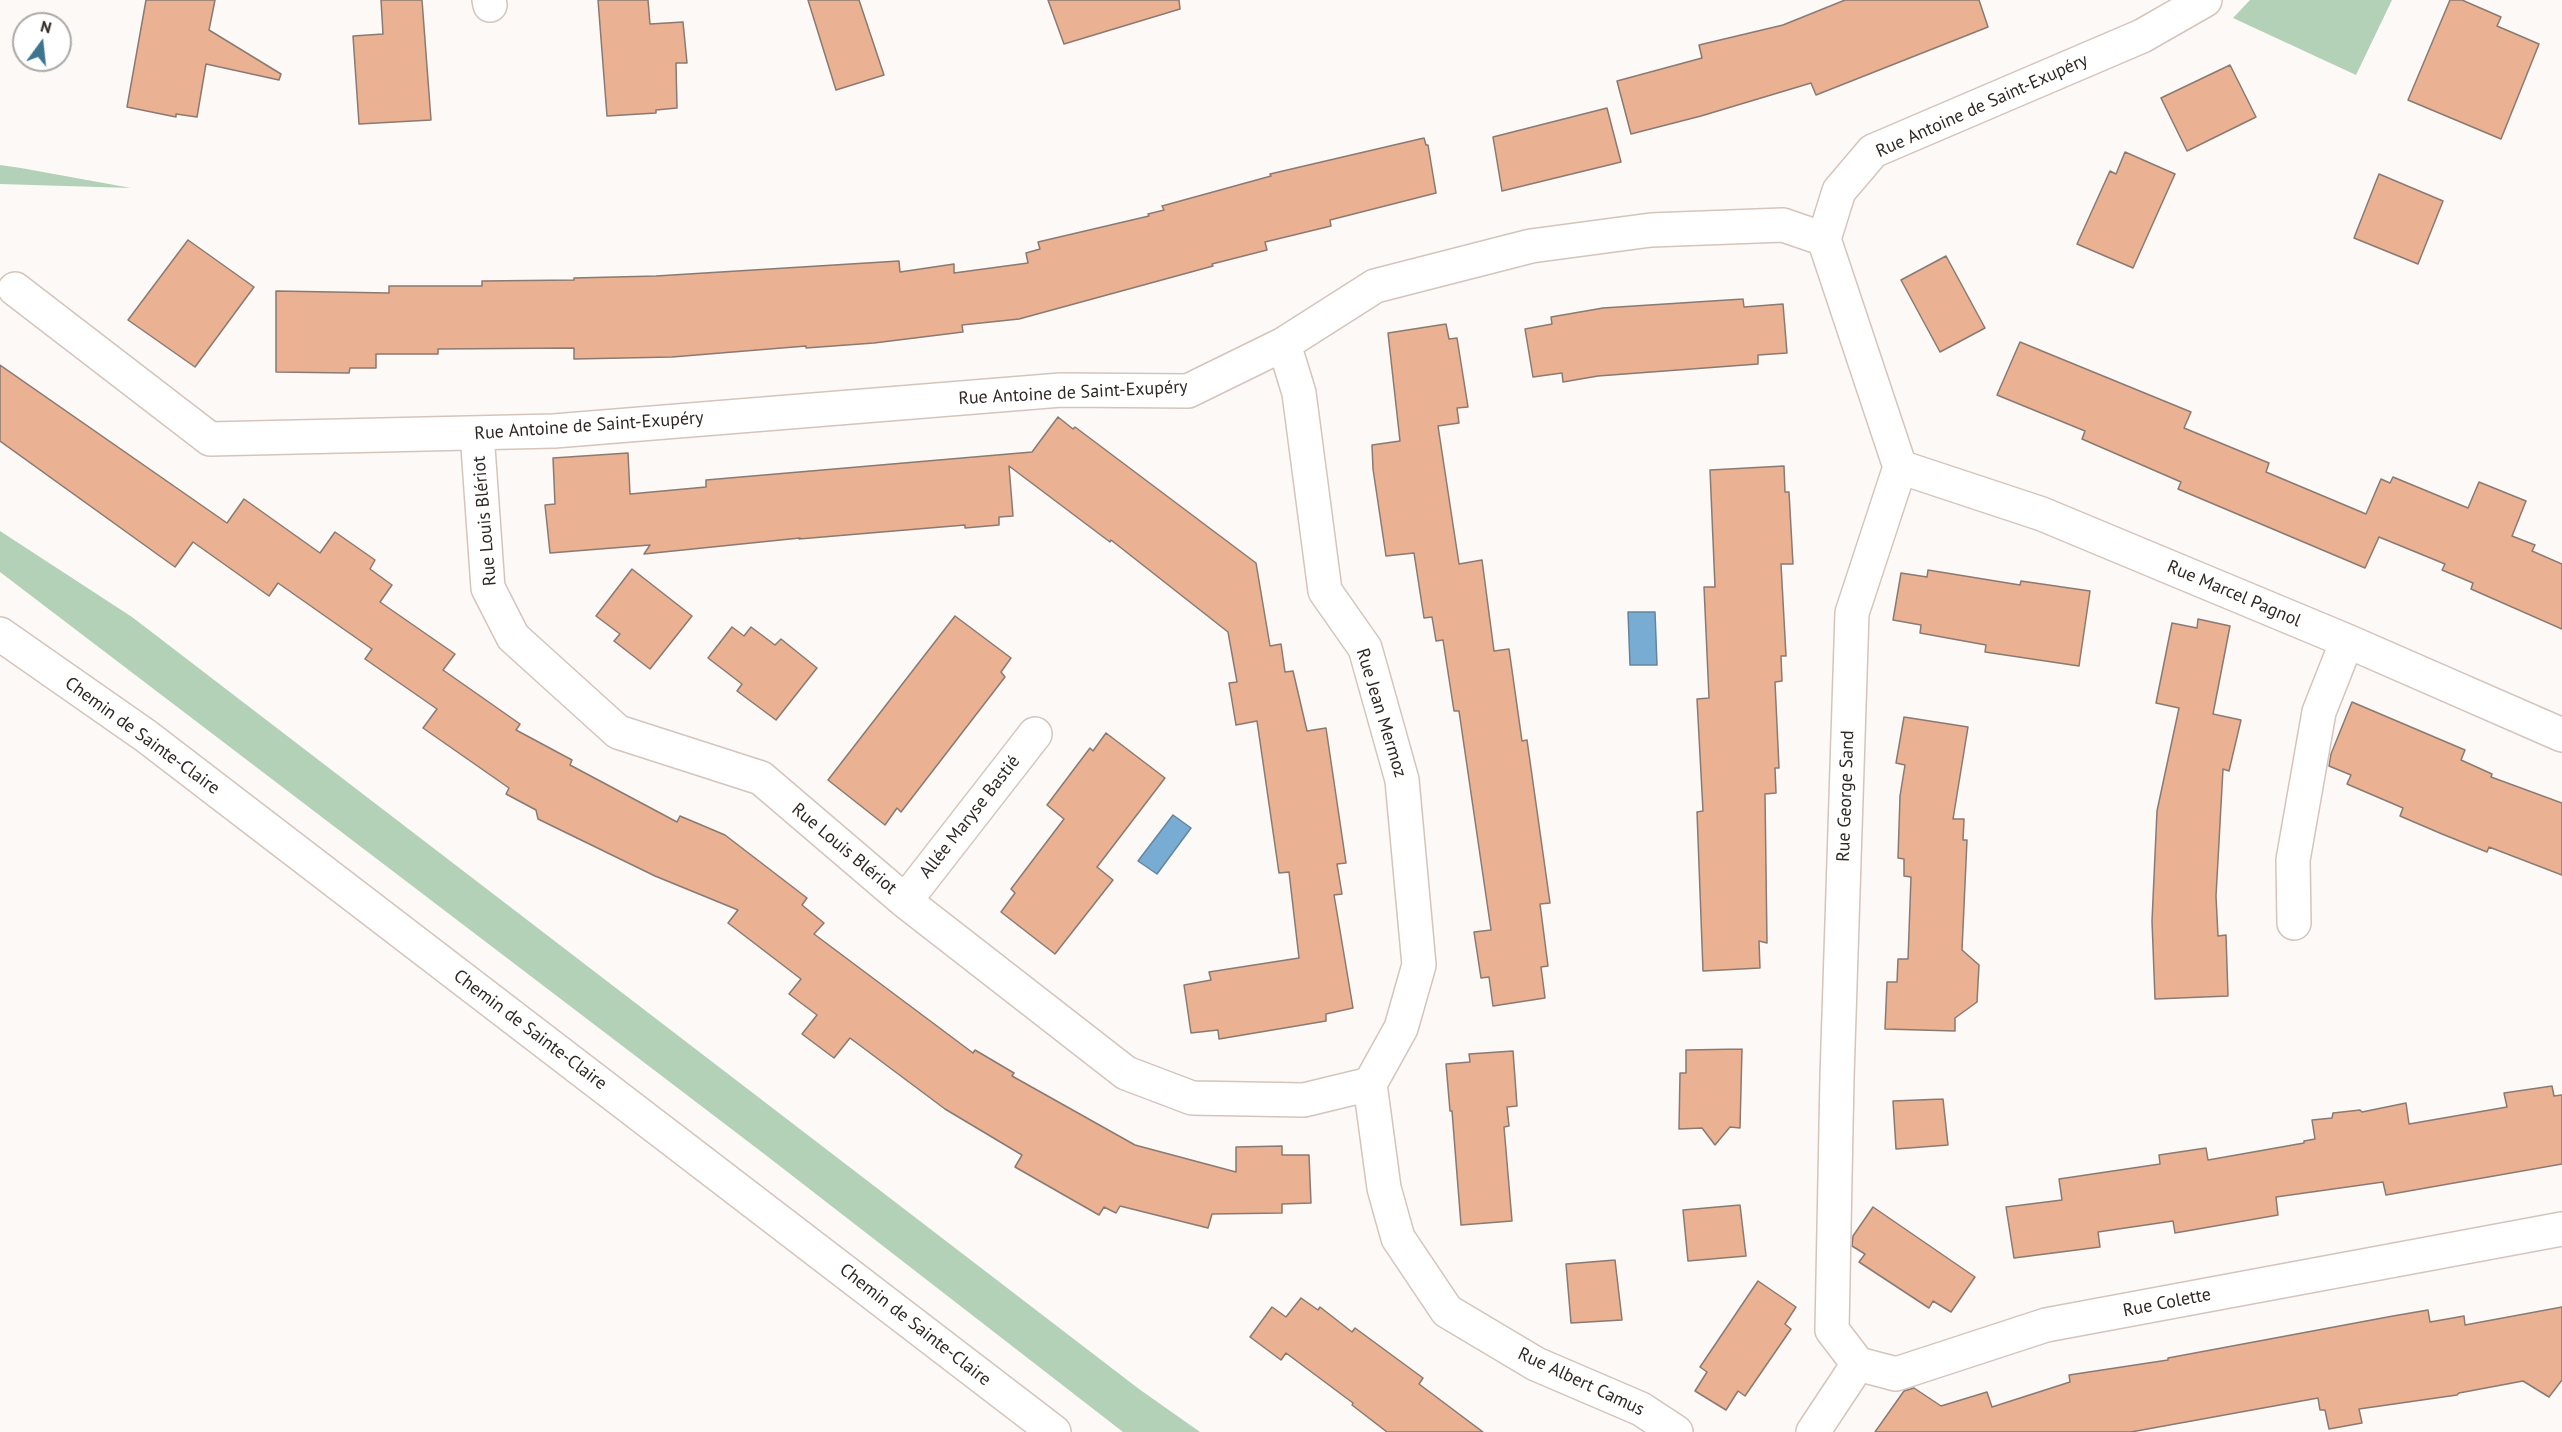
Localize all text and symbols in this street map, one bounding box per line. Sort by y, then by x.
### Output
north arrow [12,12,72,72]
text: N [38,16,54,38]
street label: Rue Antoine de Saint-Exupéry [1873,49,2091,163]
street label: Rue Antoine de Saint-Exupéry [958,376,1188,410]
street label: Rue Antoine de Saint-Exupéry [474,407,704,445]
street label: Rue Louis Blériot [469,455,501,587]
street label: Rue Marcel Pagnol [2164,556,2304,632]
street label: Rue Jean Mermoz [1351,646,1411,780]
street label: Chemin de Sainte-Claire [60,673,224,799]
street label: Rue George Sand [1833,730,1859,862]
street label: Allée Maryse Bastié [915,751,1025,883]
street label: Rue Louis Blériot [787,799,901,899]
street label: Chemin de Sainte-Claire [449,965,611,1095]
street label: Chemin de Sainte-Claire [835,1259,995,1391]
street label: Rue Colette [2121,1284,2213,1322]
street label: Rue Albert Camus [1514,1343,1648,1421]

